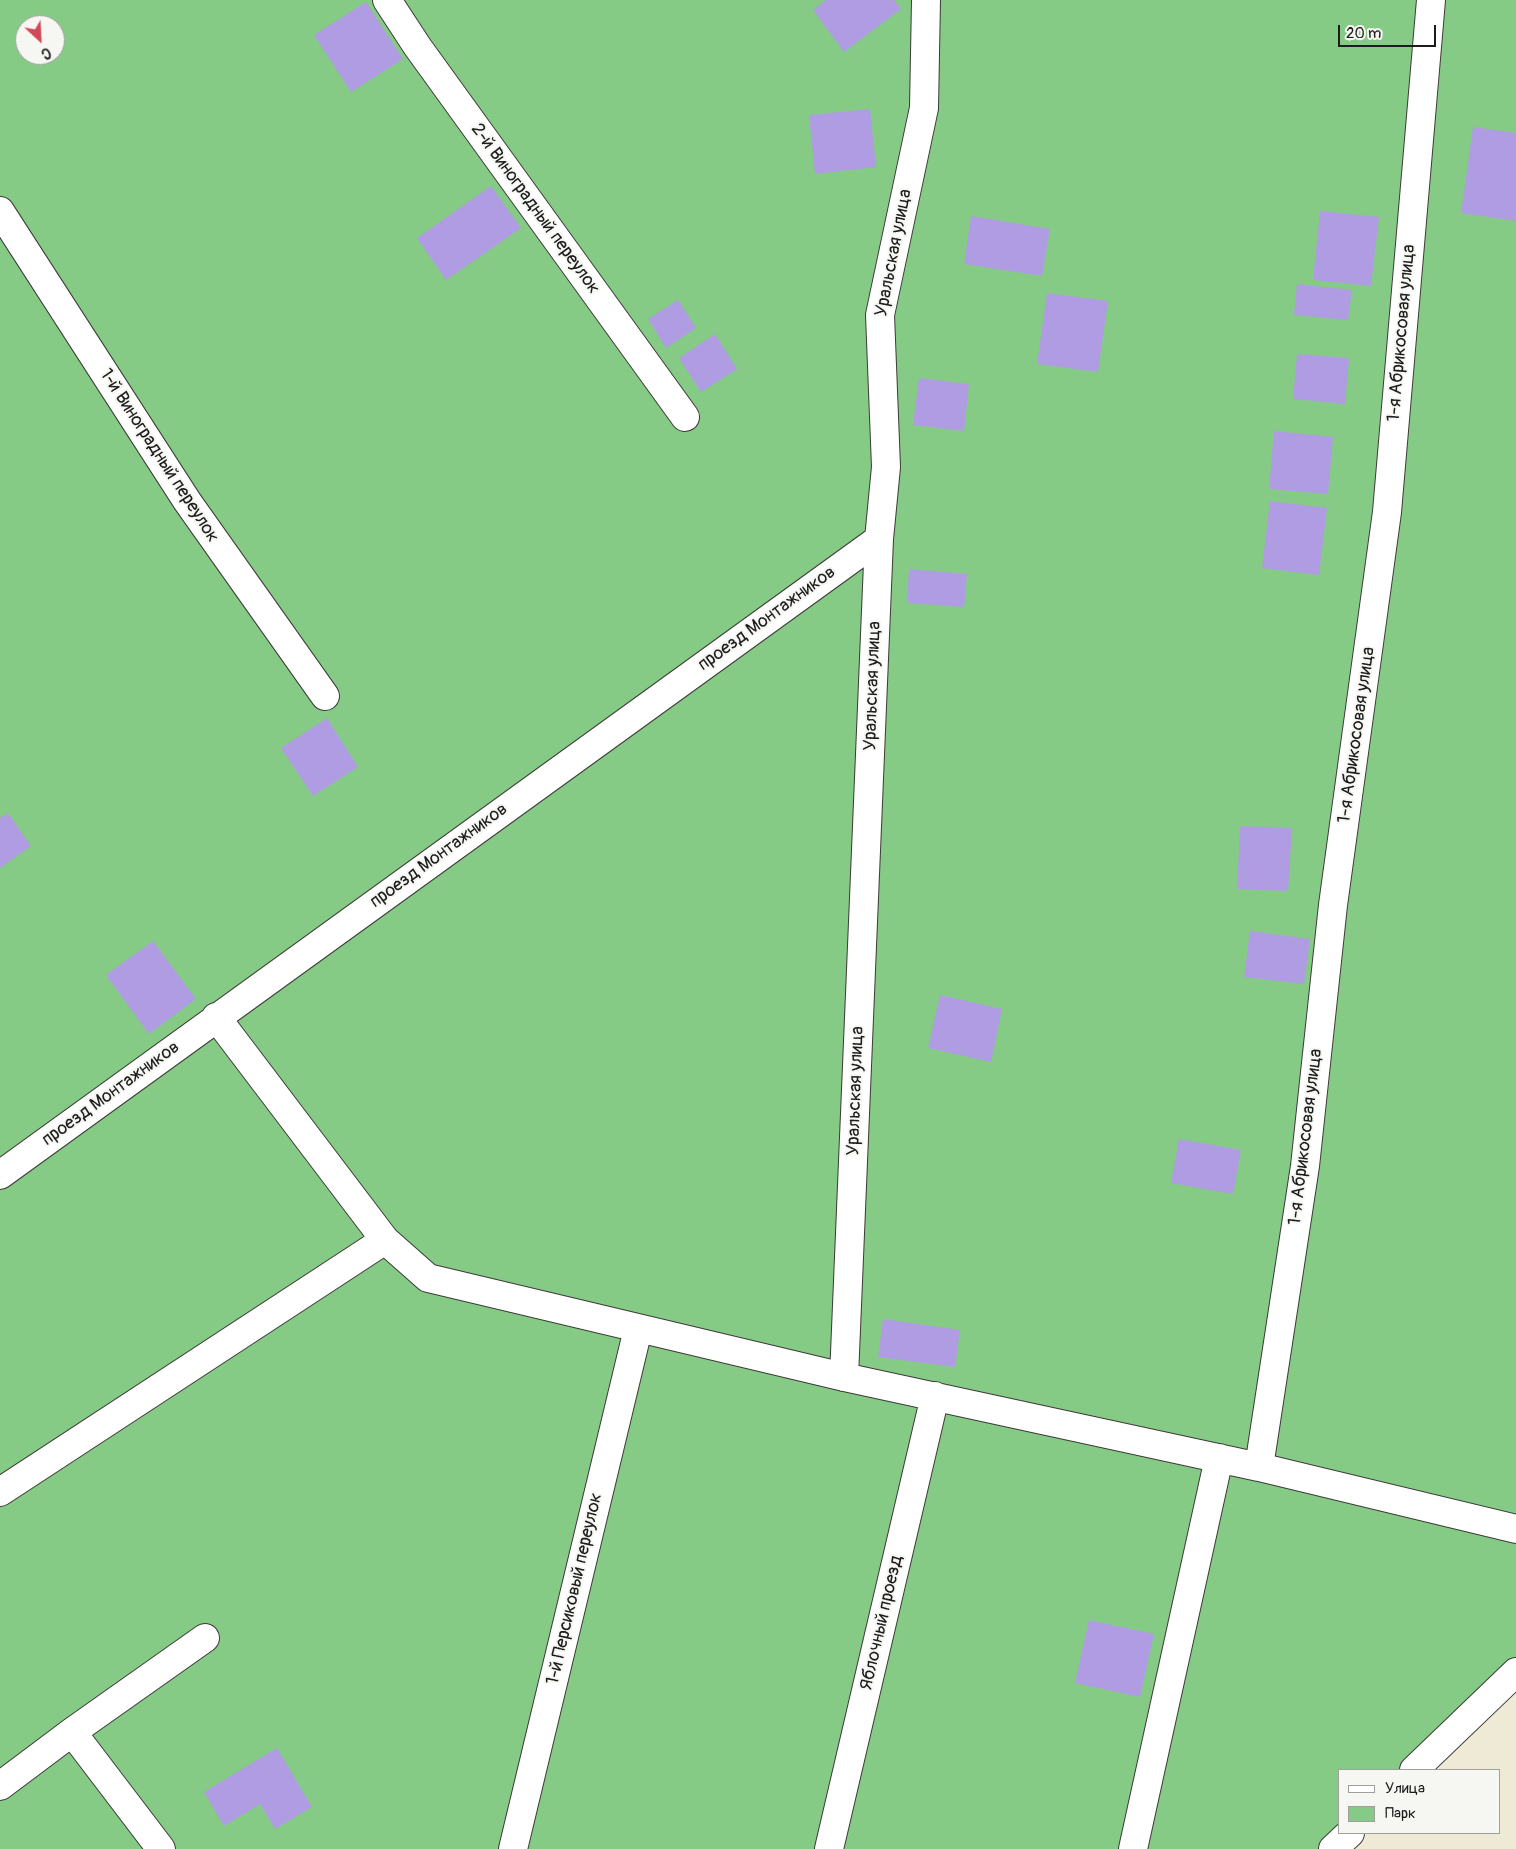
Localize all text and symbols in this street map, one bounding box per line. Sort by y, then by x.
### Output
north arrow [15,15,65,65]
scale bar [1341,15,1438,47]
text: 20 m [1346,24,1381,43]
text: С [39,44,54,63]
street label: 2-й Виноградный переулок [466,120,604,298]
street label: Уральская улица [871,187,917,319]
street label: 1-я Абрикосовая улица [1383,244,1421,422]
street label: 1-й Виноградный переулок [95,365,223,547]
street label: проезд Монтажников [694,562,840,676]
street label: Уральская улица [860,621,886,751]
street label: 1-я Абрикосовая улица [1334,645,1380,825]
street label: проезд Монтажников [366,799,512,913]
street label: Уральская улица [843,1026,869,1156]
street label: проезд Монтажников [38,1037,184,1151]
street label: 1-я Абрикосовая улица [1284,1047,1328,1227]
street label: 1-й Персиковый переулок [542,1491,608,1687]
street label: Яблочный проезд [856,1553,908,1693]
legend [1338,1769,1501,1834]
text: Улица [1385,1779,1425,1798]
text: Парк [1385,1804,1416,1823]

